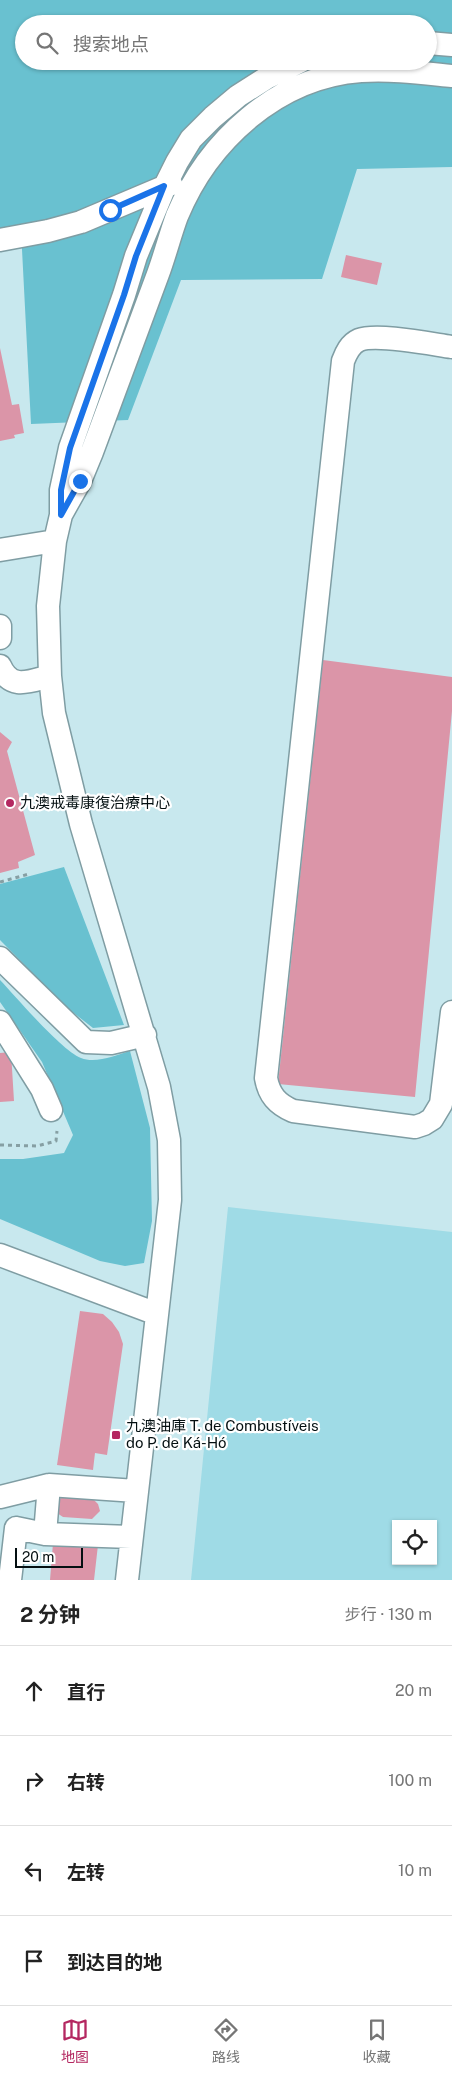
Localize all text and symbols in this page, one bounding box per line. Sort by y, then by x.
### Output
search box [15,15,437,70]
icon: search [33,29,61,57]
text: 搜索地点 [73,33,149,55]
route start [99,199,122,222]
route end [69,470,92,493]
place label: 九澳戒毒康復治療中心 [20,794,170,811]
marker: 九澳戒毒康復治療中心 [4,797,16,809]
place label: 九澳油庫 T. de Combustíveis do P. de Ká-Hó [126,1417,319,1451]
marker: 九澳油庫 T. de Combustíveis do P. de Ká-Hó [110,1429,122,1441]
map controls [392,1520,437,1565]
button: locate [392,1520,437,1565]
scale bar [15,1545,82,1568]
text: 20 m [22,1549,54,1565]
text: 2 分钟 [20,1602,80,1627]
text: 步行 · 130 m [345,1605,432,1624]
icon: ahead [20,1677,48,1705]
text: 直行 [67,1681,105,1703]
text: 20 m [395,1681,432,1700]
icon: right [20,1767,48,1795]
text: 右转 [67,1771,105,1793]
text: 100 m [388,1771,432,1790]
icon: left [20,1857,48,1885]
text: 左转 [67,1861,105,1883]
text: 10 m [398,1861,432,1880]
icon: arrive [20,1947,48,1975]
text: 到达目的地 [67,1951,162,1973]
tab: 地图 [61,2016,89,2066]
tab: 路线 [212,2016,240,2066]
tab: 收藏 [363,2016,391,2066]

